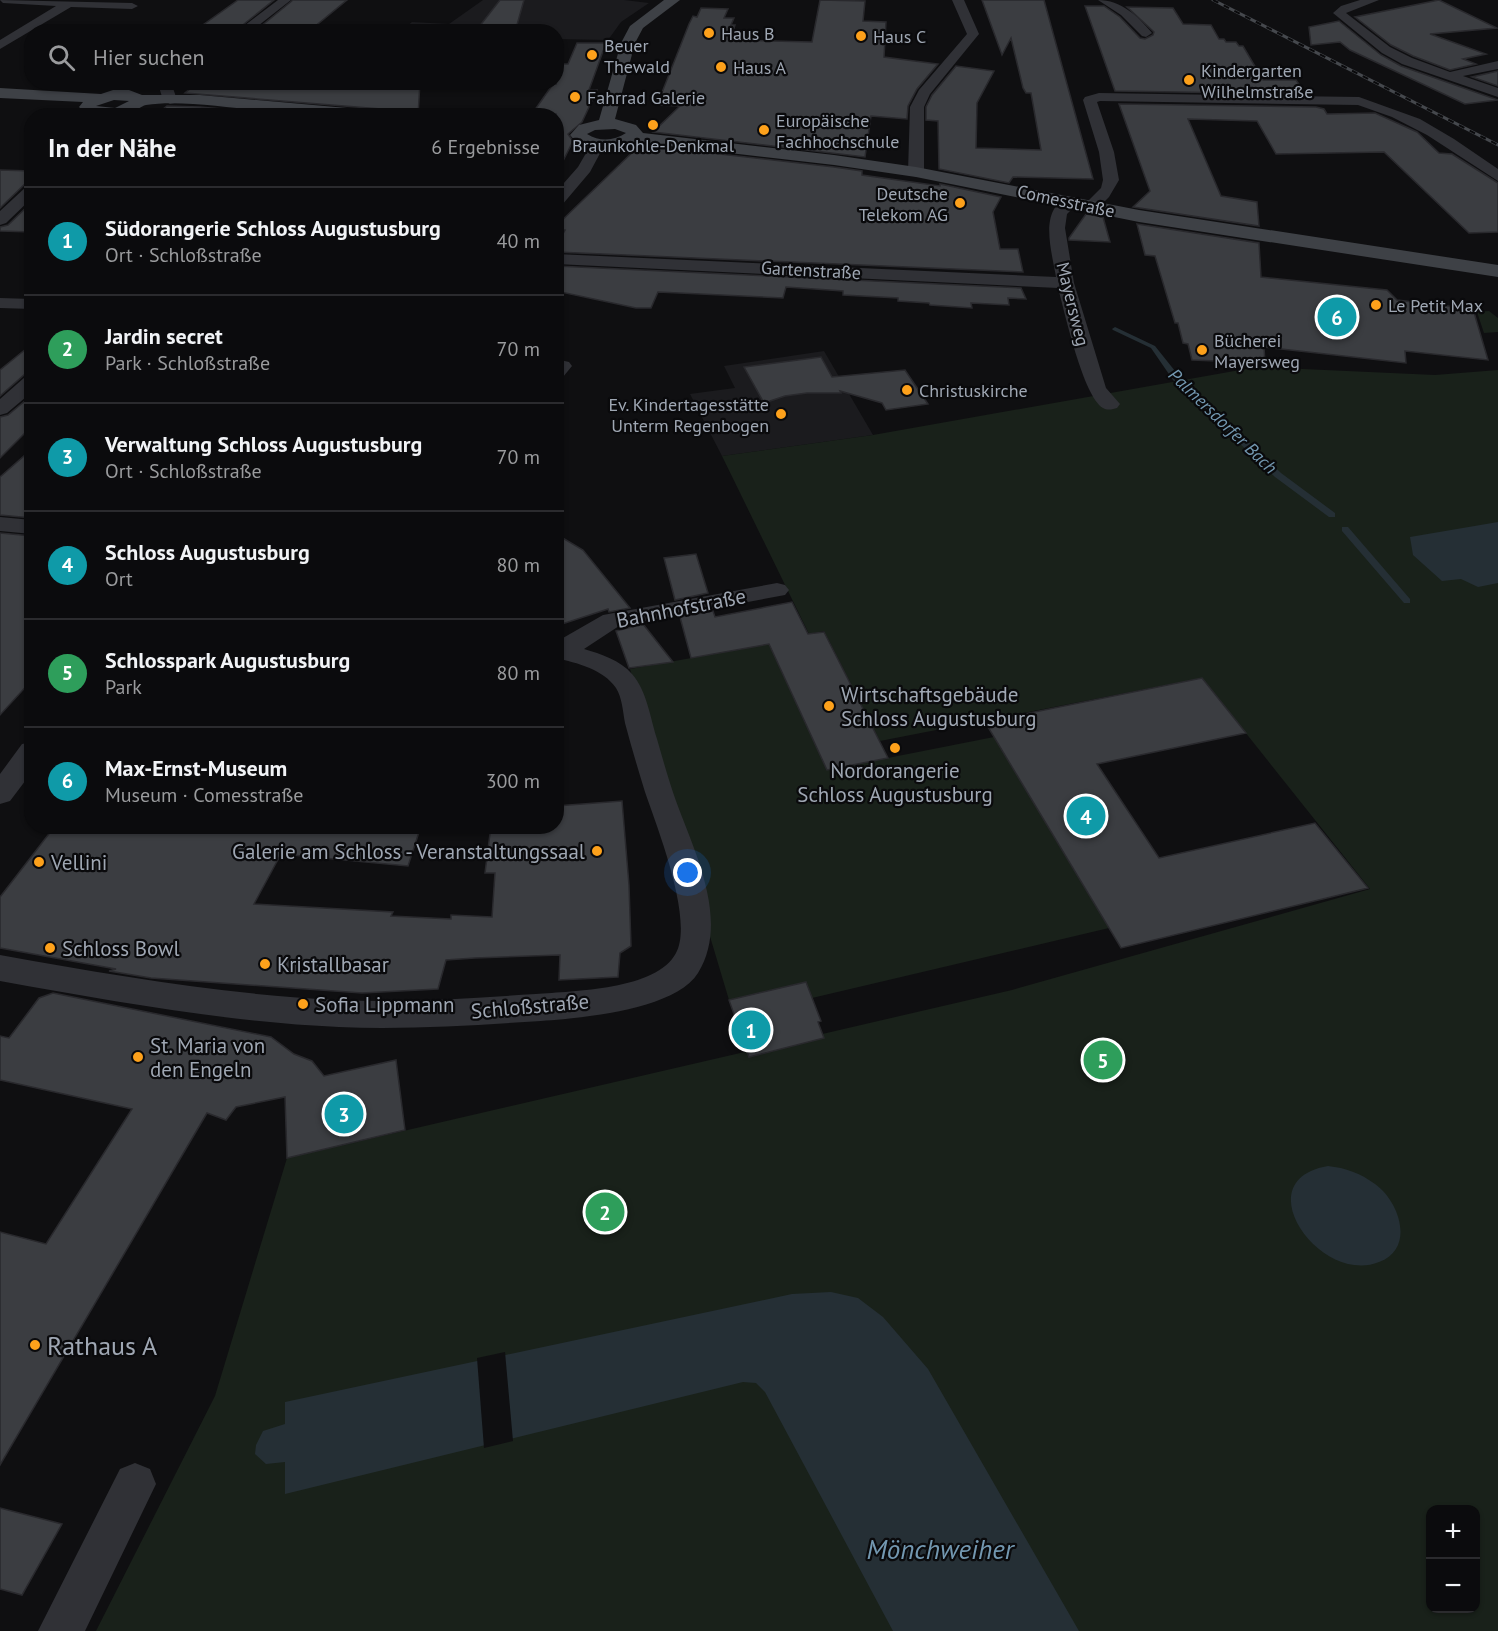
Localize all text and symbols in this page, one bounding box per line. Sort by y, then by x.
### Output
place label: Haus B [721,22,775,45]
search box [24,24,564,90]
place label: Haus C [873,25,926,48]
marker: Haus B [702,26,716,40]
marker: Haus C [854,29,868,43]
place label: Beuer Thewald [604,34,670,78]
icon: search [45,41,78,74]
text: Hier suchen [93,43,205,71]
marker: Beuer Thewald [585,48,599,62]
place label: Haus A [733,56,787,79]
place label: Kindergarten Wilhelmstraße [1201,59,1313,103]
marker: Haus A [714,60,728,74]
marker: Kindergarten Wilhelmstraße [1182,73,1196,87]
place label: Fahrrad Galerie [587,86,705,109]
marker: Fahrrad Galerie [568,90,582,104]
place label: Europäische Fachhochschule [776,109,899,153]
marker: Braunkohle-Denkmal [646,118,660,132]
marker: Europäische Fachhochschule [757,123,771,137]
text: In der Nähe [48,131,176,164]
text: 6 Ergebnisse [431,134,540,160]
place label: Braunkohle-Denkmal [572,134,735,157]
street label: Comesstraße [1015,179,1117,223]
place label: Deutsche Telekom AG [859,182,948,226]
marker: Deutsche Telekom AG [953,196,967,210]
text: Südorangerie Schloss Augustusburg [105,214,441,242]
text: 1 [62,228,73,254]
text: 40 m [497,228,540,254]
text: Ort · Schloßstraße [105,242,262,268]
street label: Gartenstraße [760,256,862,284]
street label: Mayersweg [1051,260,1095,348]
pin: 6 [1318,294,1356,340]
place label: Le Petit Max [1388,294,1483,317]
marker: Le Petit Max [1369,298,1383,312]
text: Jardin secret [105,322,223,350]
place label: Bücherei Mayersweg [1214,329,1300,373]
text: 2 [62,336,73,362]
text: 70 m [497,336,540,362]
marker: Bücherei Mayersweg [1195,343,1209,357]
text: Park · Schloßstraße [105,350,270,376]
water label: Palmersdorfer Bach [1164,363,1282,479]
place label: Christuskirche [919,379,1028,402]
marker: Christuskirche [900,383,914,397]
place label: Ev. Kindertagesstätte Unterm Regenbogen [608,393,769,437]
marker: Ev. Kindertagesstätte Unterm Regenbogen [774,407,788,421]
text: Verwaltung Schloss Augustusburg [105,430,422,458]
text: 3 [62,444,73,470]
text: 70 m [497,444,540,470]
text: Ort · Schloßstraße [105,458,262,484]
text: Schloss Augustusburg [105,538,310,566]
text: 4 [62,552,73,578]
text: 80 m [497,552,540,578]
text: Ort [105,566,133,592]
street label: Bahnhofstraße [614,582,748,634]
text: Schlosspark Augustusburg [105,646,350,674]
text: 5 [62,660,73,686]
text: 80 m [497,660,540,686]
text: Park [105,674,142,700]
place label: Wirtschaftsgebäude Schloss Augustusburg [841,681,1037,732]
marker: Wirtschaftsgebäude Schloss Augustusburg [822,699,836,713]
marker: Nordorangerie Schloss Augustusburg [888,741,902,755]
text: Max-Ernst-Museum [105,754,287,782]
place label: Nordorangerie Schloss Augustusburg [797,757,993,808]
text: 6 [62,768,73,794]
text: 300 m [486,768,540,794]
text: Museum · Comesstraße [105,782,303,808]
pin: 4 [1066,794,1106,838]
place label: Galerie am Schloss - Veranstaltungssaal [232,838,585,865]
marker: Galerie am Schloss - Veranstaltungssaal [590,844,604,858]
place label: Vellini [50,849,107,876]
marker: Vellini [32,855,46,869]
your location [673,858,702,887]
place label: Schloss Bowl [62,935,180,962]
marker: Schloss Bowl [43,941,57,955]
place label: Kristallbasar [277,951,389,978]
marker: Kristallbasar [258,957,272,971]
street label: Schloßstraße [470,987,590,1025]
place label: Sofia Lippmann [315,991,454,1018]
marker: Sofia Lippmann [296,997,310,1011]
pin: 1 [732,1008,771,1052]
place label: St. Maria von den Engeln [150,1032,265,1083]
pin: 5 [1084,1038,1122,1082]
marker: St. Maria von den Engeln [131,1050,145,1064]
pin: 3 [324,1092,364,1136]
pin: 2 [586,1190,624,1234]
place label: Rathaus A [47,1329,157,1362]
marker: Rathaus A [28,1338,42,1352]
map controls [1426,1505,1480,1613]
button: + [1426,1505,1480,1559]
water label: Mönchweiher [866,1532,1016,1566]
button: − [1426,1559,1480,1613]

